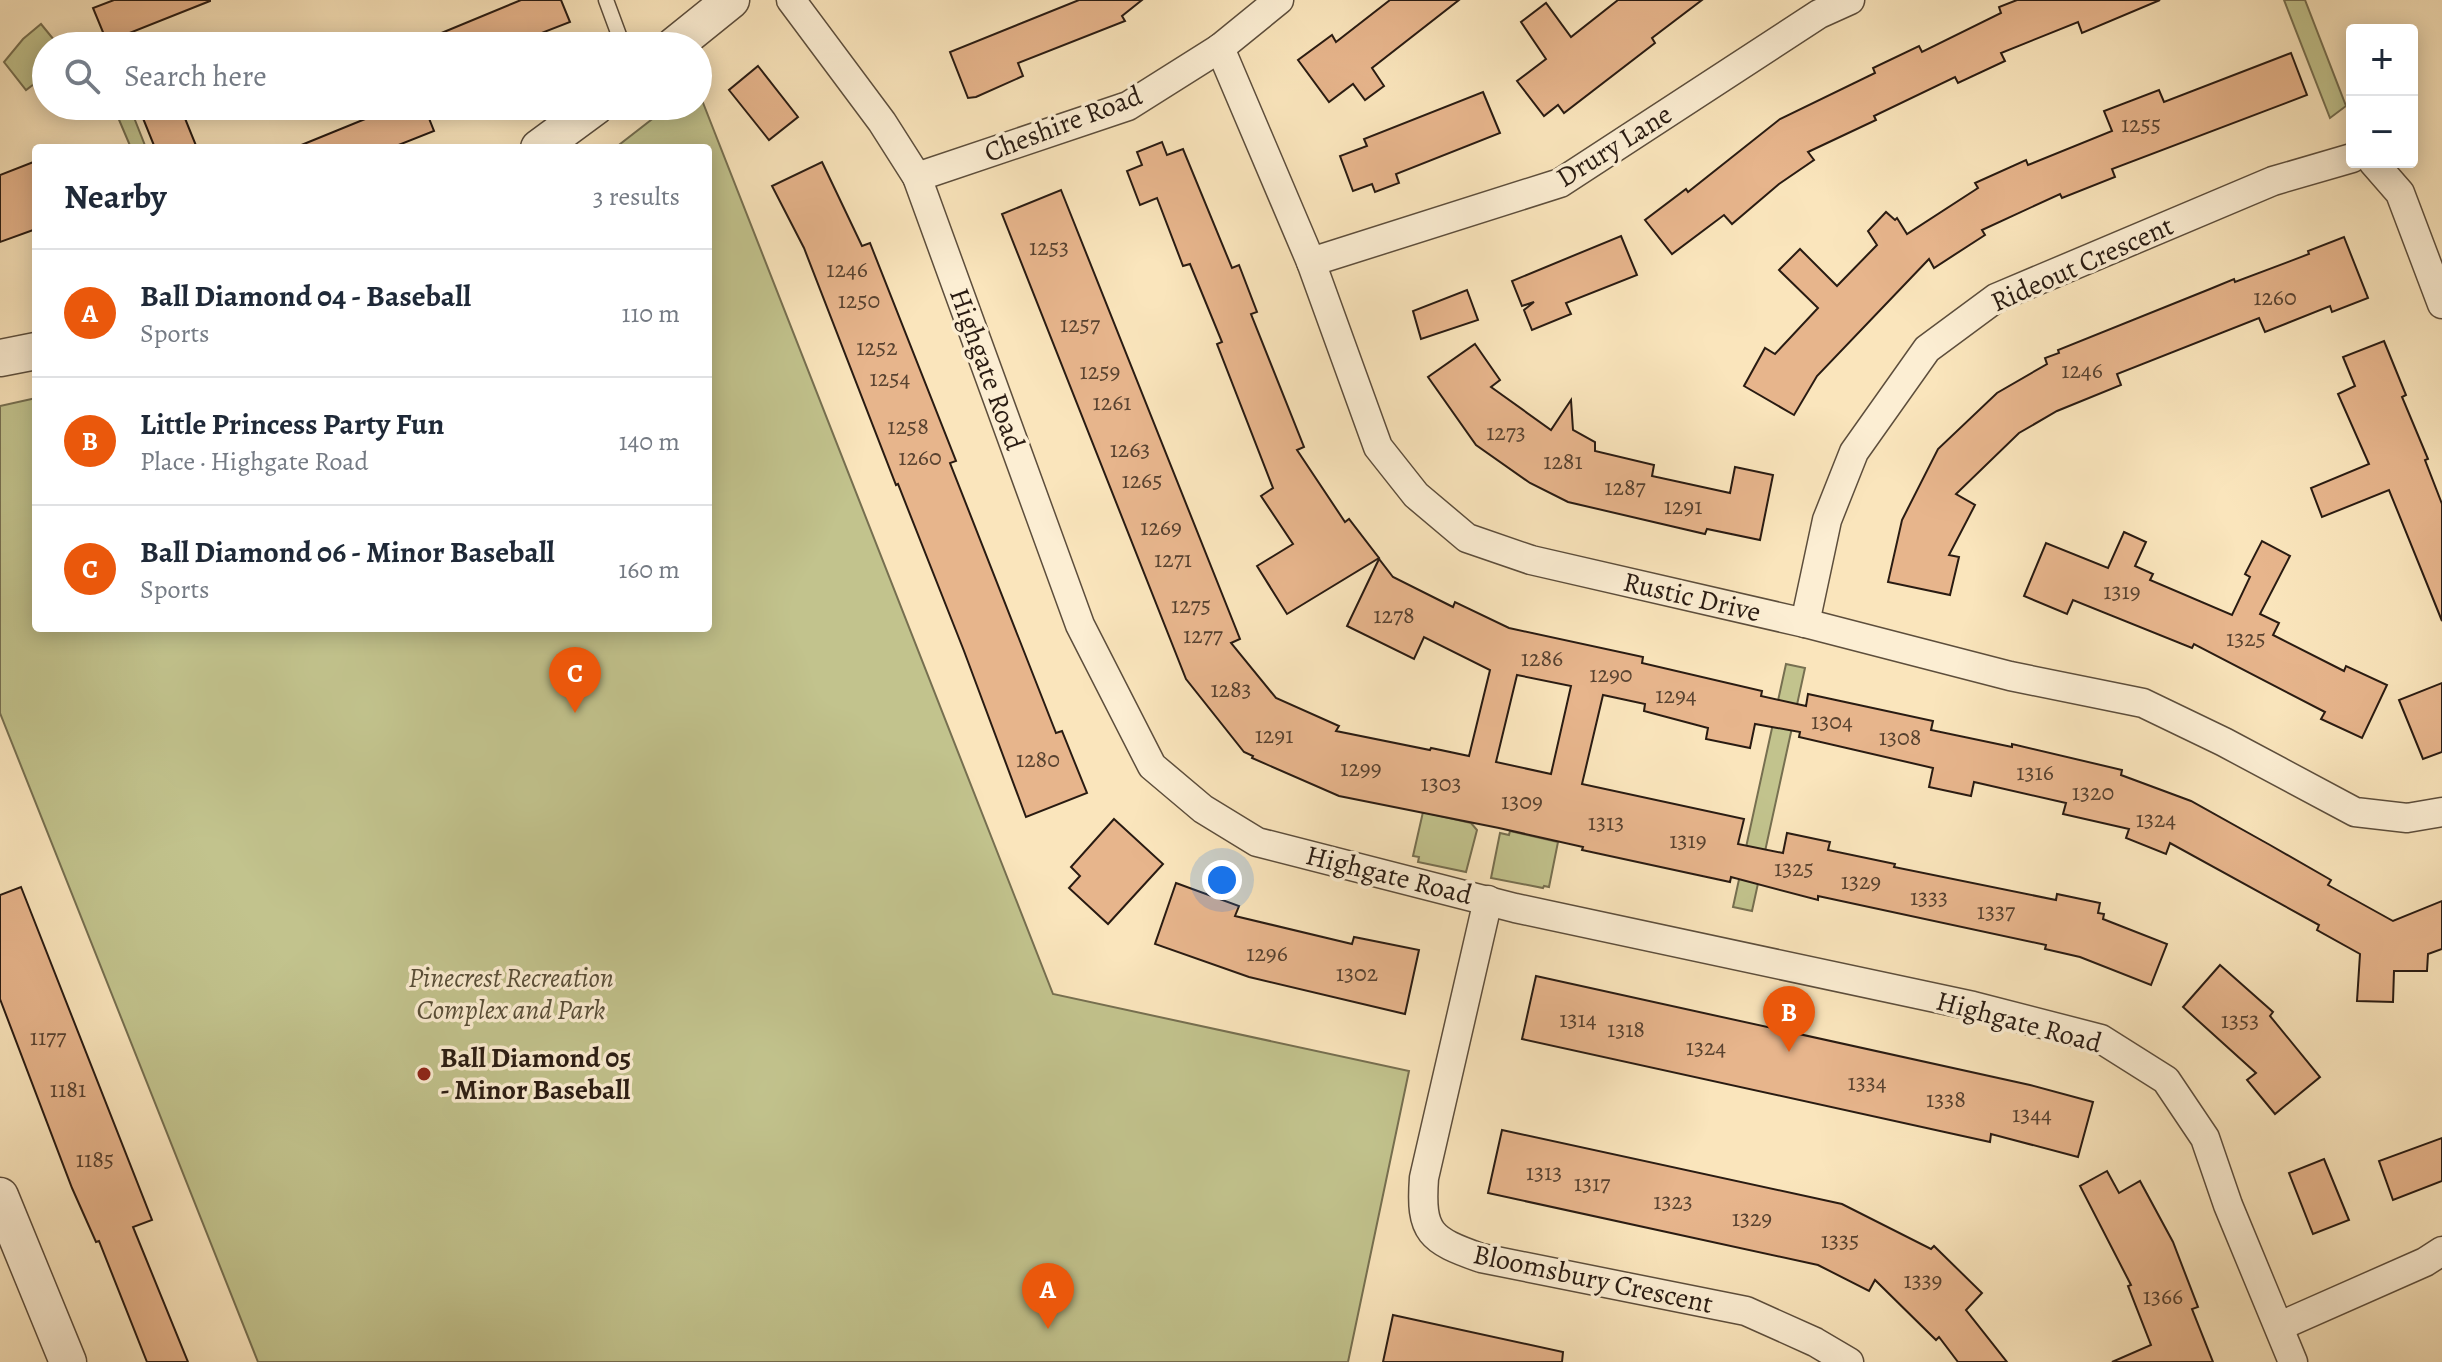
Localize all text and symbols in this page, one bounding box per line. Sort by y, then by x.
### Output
map controls [2346,24,2418,168]
button: + [2346,24,2418,96]
search box [32,32,712,120]
icon: search [60,54,104,98]
text: Search here [124,56,267,96]
street label: Cheshire Road [979,76,1148,171]
street label: Drury Lane [1549,95,1679,197]
button: − [2346,96,2418,168]
house number: 1255 [2121,108,2161,140]
text: Nearby [64,173,167,220]
text: 3 results [593,179,680,214]
street label: Rideout Crescent [1985,207,2179,321]
house number: 1253 [1029,231,1069,263]
house number: 1246 [826,253,868,285]
text: Ball Diamond 04 - Baseball [140,276,471,316]
house number: 1260 [2253,281,2297,313]
street label: Highgate Road [940,283,1034,456]
house number: 1250 [838,284,880,316]
text: A [82,296,98,331]
text: 110 m [622,296,680,331]
house number: 1257 [1060,308,1101,340]
text: Sports [140,316,209,351]
house number: 1252 [856,331,898,363]
house number: 1246 [2061,354,2103,386]
house number: 1259 [1080,355,1120,387]
house number: 1254 [870,362,911,394]
house number: 1261 [1093,386,1131,418]
text: Little Princess Party Fun [140,404,444,444]
house number: 1258 [887,410,929,442]
house number: 1273 [1486,416,1526,448]
text: B [82,424,98,459]
text: 140 m [619,424,680,459]
house number: 1263 [1110,433,1150,465]
house number: 1260 [898,441,942,473]
text: Place · Highgate Road [140,444,368,479]
house number: 1281 [1543,445,1583,477]
house number: 1265 [1121,464,1163,496]
house number: 1287 [1604,471,1647,503]
house number: 1291 [1664,490,1702,522]
house number: 1269 [1140,511,1182,543]
text: Ball Diamond 06 - Minor Baseball [140,532,555,572]
house number: 1271 [1154,543,1192,575]
text: C [82,552,98,587]
text: 160 m [618,552,680,587]
street label: Rustic Drive [1619,563,1765,631]
text: Sports [140,572,209,607]
house number: 1319 [2103,575,2141,607]
house number: 1275 [1171,589,1211,621]
house number: 1278 [1373,599,1415,631]
house number: 1277 [1183,619,1224,651]
house number: 1325 [2226,622,2266,654]
house number: 1286 [1521,642,1563,674]
pin: C [549,647,601,713]
house number: 1290 [1589,658,1633,690]
house number: 1283 [1210,673,1252,705]
house number: 1294 [1655,679,1697,711]
house number: 1304 [1811,705,1853,737]
house number: 1291 [1255,719,1293,751]
house number: 1308 [1879,721,1921,753]
house number: 1280 [1016,743,1060,775]
house number: 1299 [1340,752,1382,784]
house number: 1316 [2016,756,2054,788]
house number: 1303 [1421,767,1461,799]
house number: 1320 [2072,776,2114,808]
house number: 1309 [1501,785,1543,817]
house number: 1324 [2136,803,2176,835]
house number: 1313 [1588,806,1624,838]
house number: 1319 [1669,824,1707,856]
street label: Highgate Road [1302,836,1477,914]
house number: 1325 [1774,852,1814,884]
your location [1202,860,1242,900]
house number: 1329 [1841,865,1881,897]
house number: 1333 [1910,881,1948,913]
house number: 1337 [1977,895,2016,927]
house number: 1296 [1246,937,1288,969]
house number: 1302 [1336,957,1378,989]
park label: Pinecrest Recreation Complex and Park [408,959,614,1029]
street label: Highgate Road [1932,982,2107,1063]
pin: B [1763,986,1815,1052]
house number: 1314 [1559,1003,1597,1035]
house number: 1353 [2221,1004,2259,1036]
house number: 1318 [1607,1013,1645,1045]
house number: 1177 [30,1021,67,1053]
house number: 1324 [1686,1031,1726,1063]
place label: Ball Diamond 05 - Minor Baseball [440,1039,631,1109]
marker: Ball Diamond 05 - Minor Baseball [415,1065,433,1083]
house number: 1334 [1847,1066,1887,1098]
house number: 1181 [50,1073,86,1105]
house number: 1338 [1926,1083,1966,1115]
house number: 1344 [2012,1098,2052,1130]
house number: 1185 [76,1143,114,1175]
house number: 1313 [1526,1156,1562,1188]
house number: 1317 [1574,1167,1611,1199]
house number: 1323 [1653,1185,1693,1217]
house number: 1329 [1732,1202,1772,1234]
house number: 1335 [1821,1224,1859,1256]
street label: Bloomsbury Crescent [1470,1235,1716,1323]
pin: A [1022,1263,1074,1329]
house number: 1339 [1903,1264,1943,1296]
house number: 1366 [2143,1280,2183,1312]

